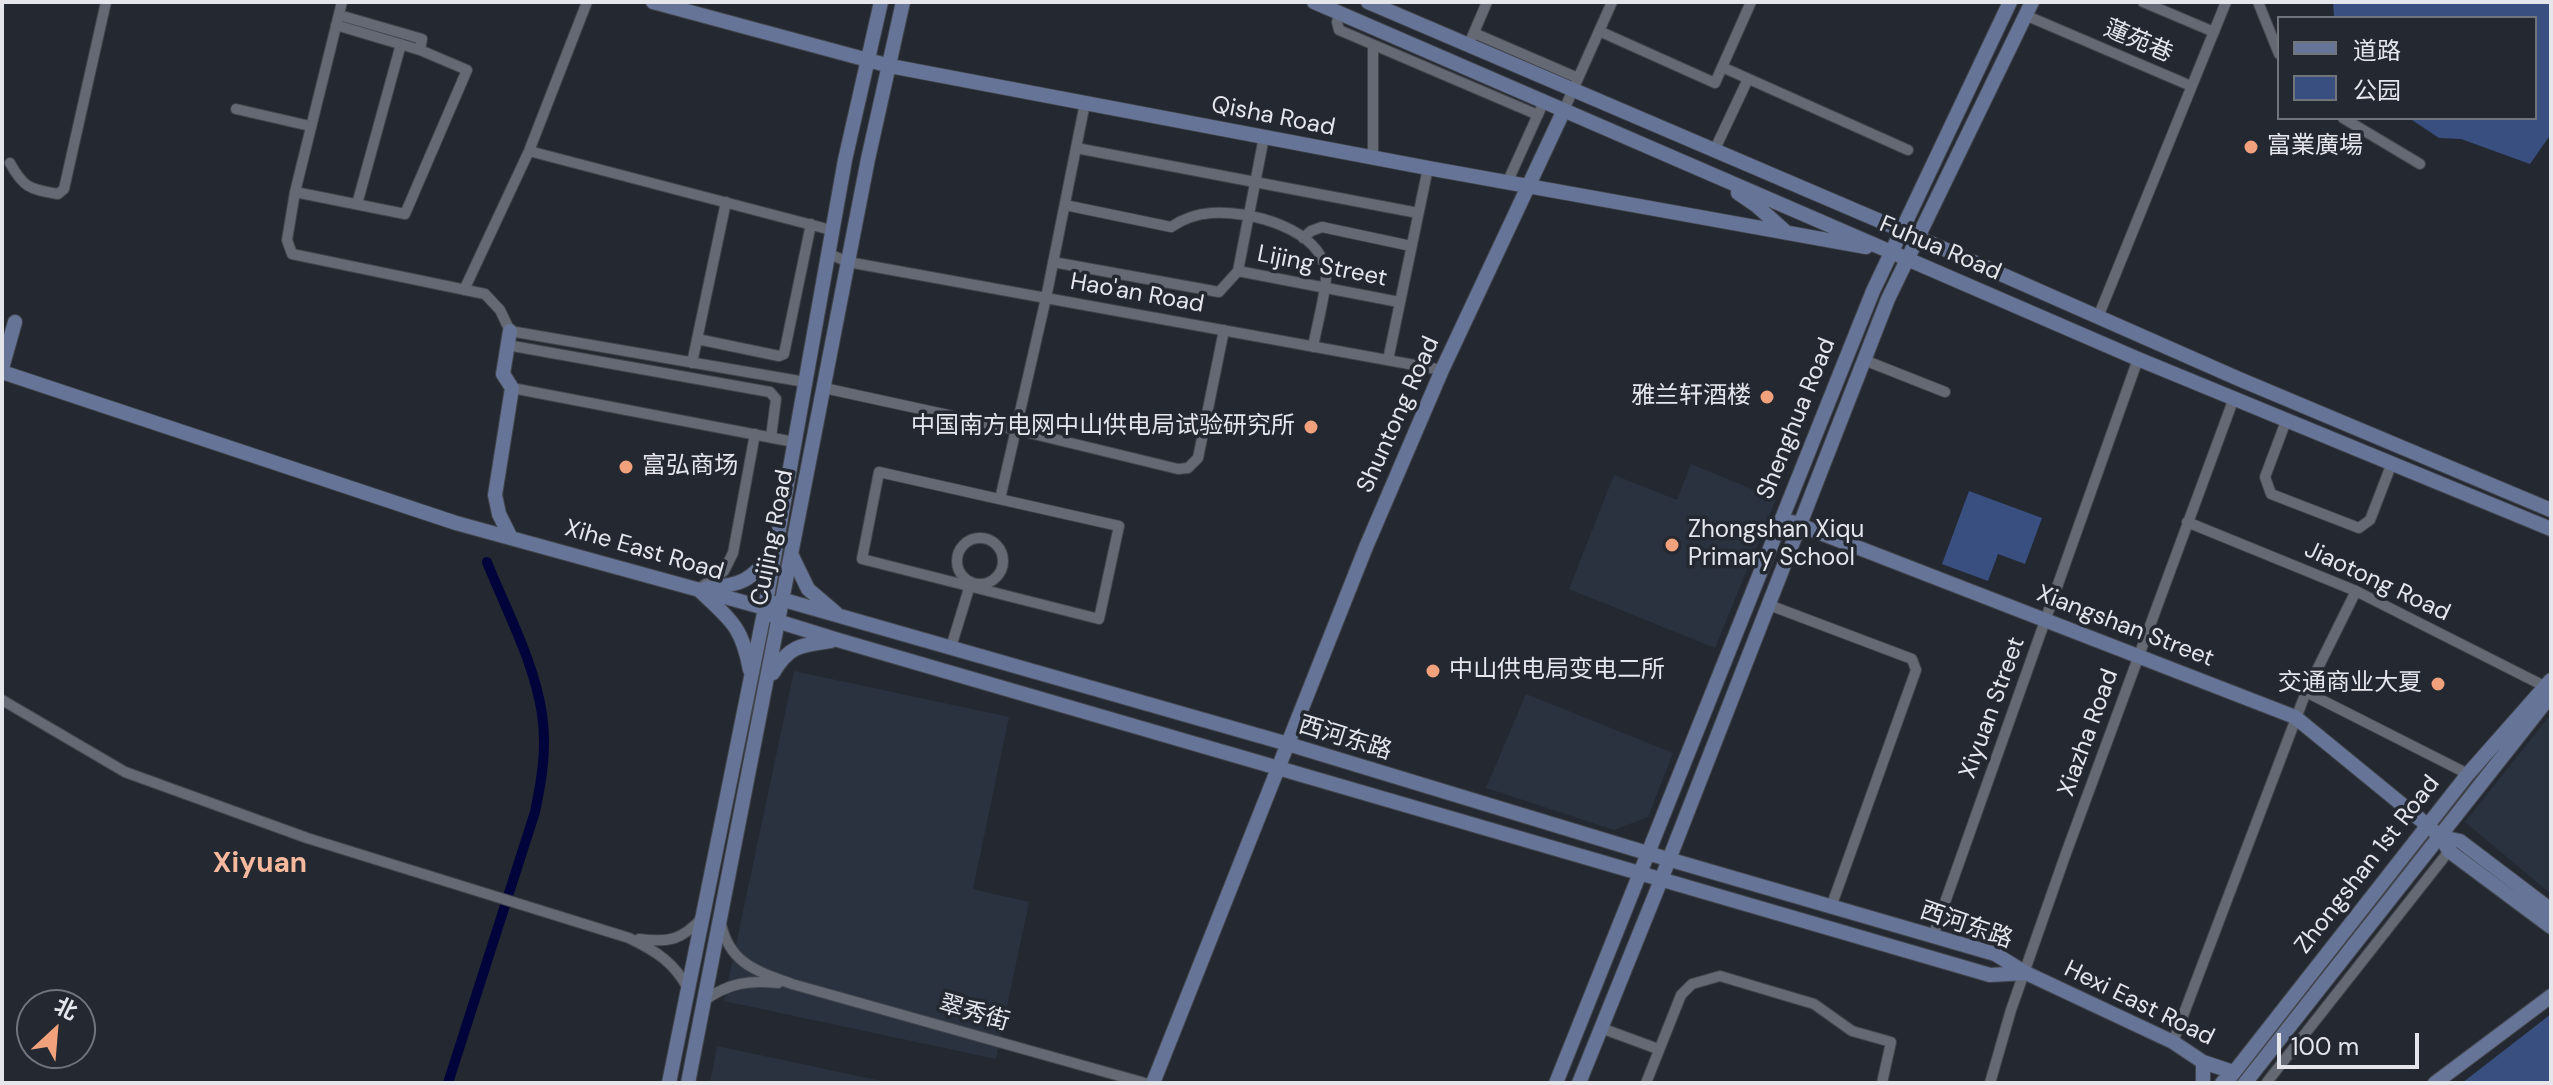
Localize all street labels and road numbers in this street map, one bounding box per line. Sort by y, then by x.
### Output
street label: 蓮苑巷 [2099,15,2177,69]
street label: Qisha Road [1209,91,1337,143]
street label: Fuhua Road [1875,210,2005,288]
street label: Lijing Street [1255,240,1389,294]
street label: Hao'an Road [1068,268,1206,320]
street label: Shuntong Road [1352,332,1446,498]
street label: Shenghua Road [1752,334,1842,504]
street label: Cuijing Road [746,468,800,608]
street label: Xihe East Road [561,515,727,587]
street label: Jiaotong Road [2300,536,2454,628]
street label: Xiangshan Street [2032,580,2218,674]
street label: Xiyuan Street [1954,633,2032,783]
street label: Xiazha Road [2053,665,2125,801]
street label: 西河东路 [1295,711,1395,767]
street label: Zhongshan 1st Road [2290,770,2446,960]
street label: 西河东路 [1916,897,2016,955]
street label: Hexi East Road [2059,955,2219,1053]
street label: 翠秀街 [935,990,1013,1038]

